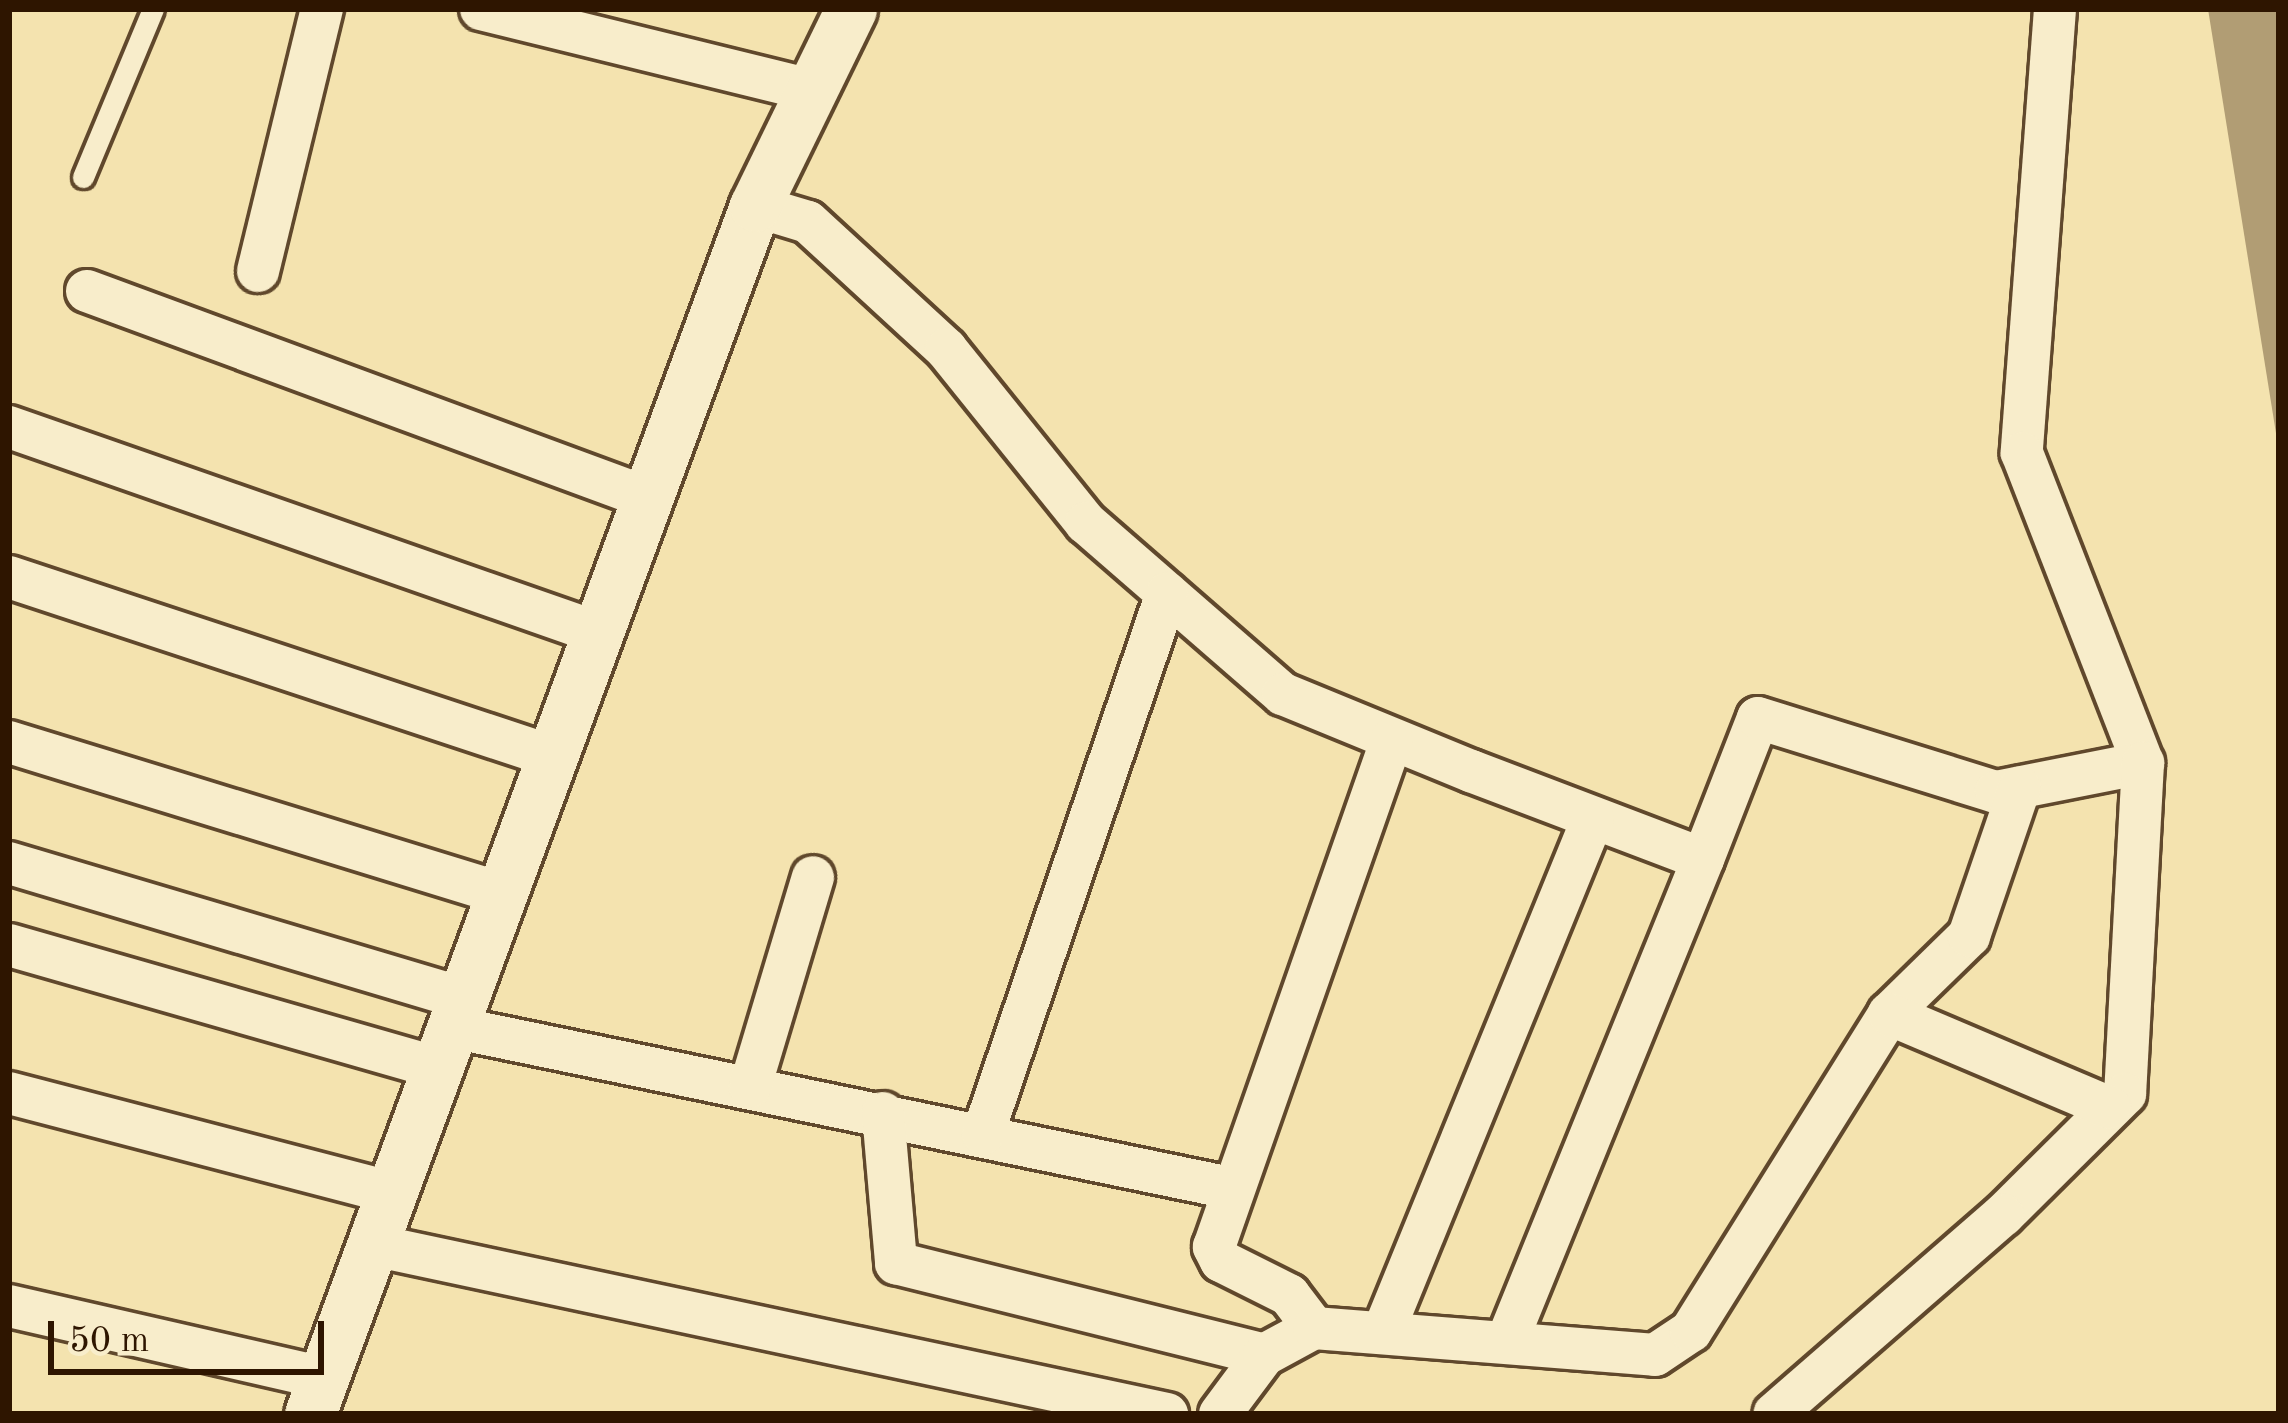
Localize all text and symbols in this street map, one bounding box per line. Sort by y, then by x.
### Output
scale bar [54,1297,330,1371]
text: 50 m [69,1324,149,1360]

